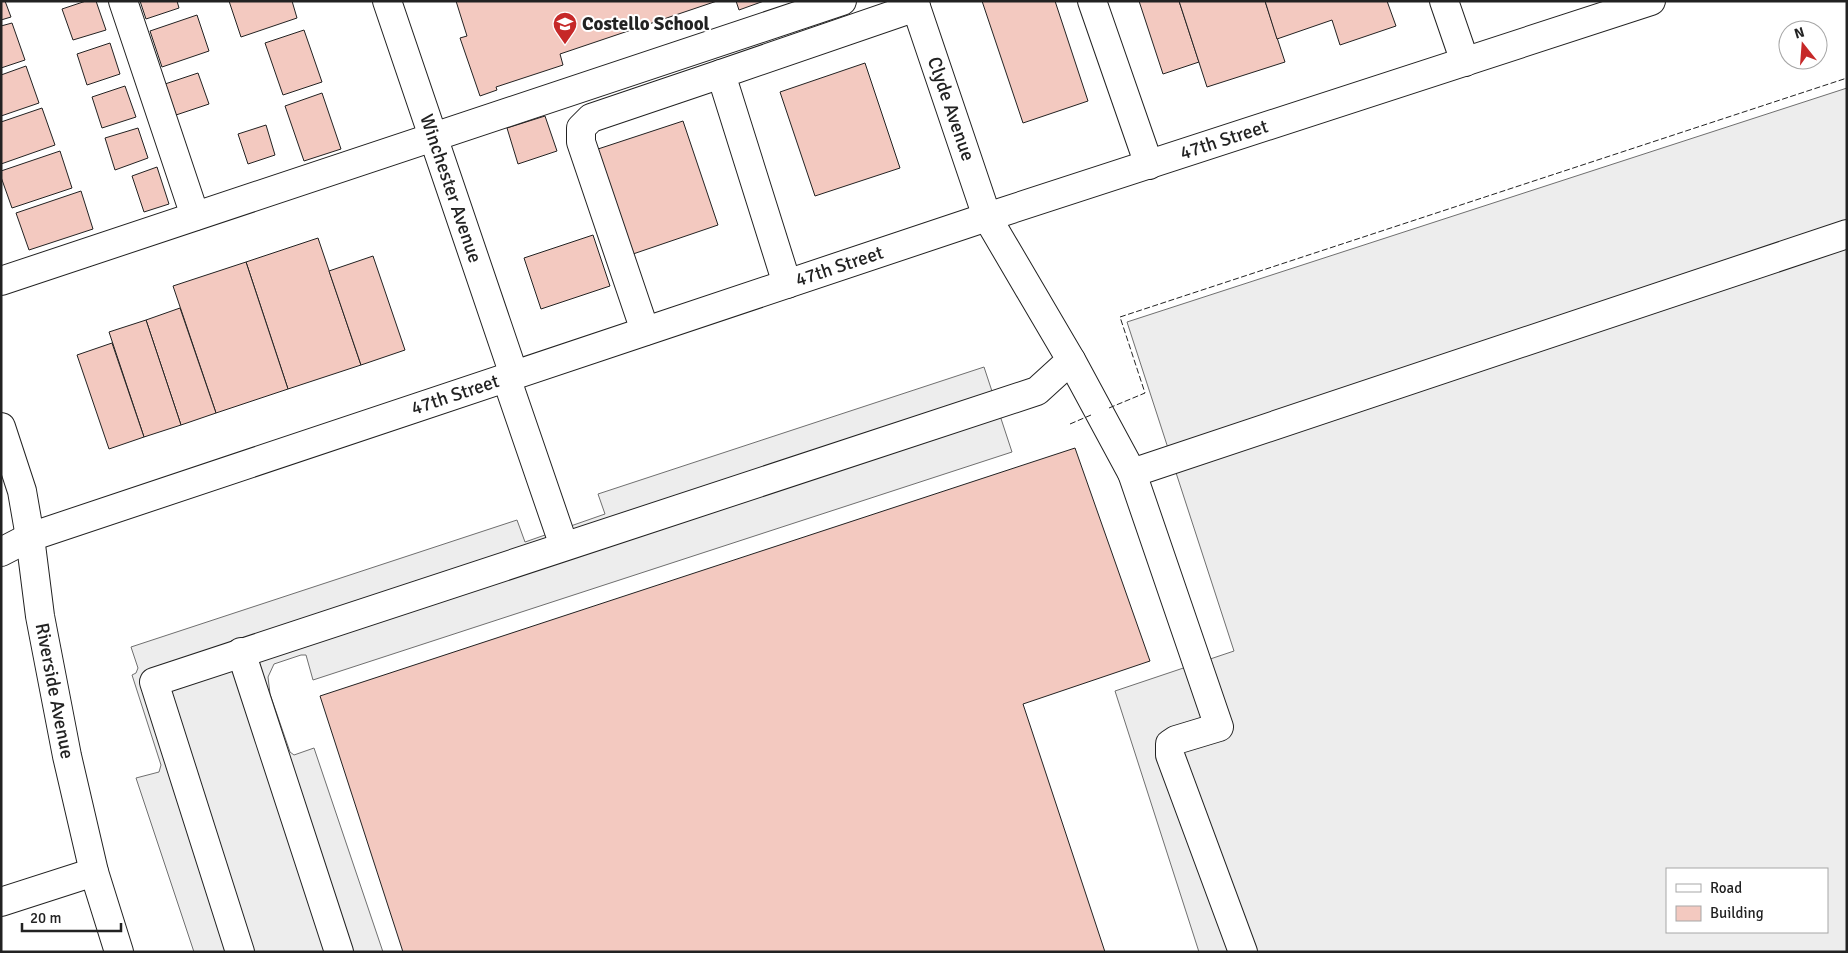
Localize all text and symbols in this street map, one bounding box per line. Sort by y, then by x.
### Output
school or university icon: Costello School [552,11,578,45]
place label: Costello School [582,12,710,36]
north arrow [1778,20,1828,70]
text: N [1792,23,1806,43]
street label: Clyde Avenue [922,54,980,164]
street label: Winchester Avenue [414,111,487,266]
street label: 47th Street [1177,114,1271,165]
street label: 47th Street [792,240,887,292]
street label: 47th Street [408,369,503,421]
street label: Riverside Avenue [30,621,79,761]
legend [1666,868,1828,933]
text: Road [1710,879,1742,897]
scale bar [22,900,121,932]
text: Building [1710,904,1764,922]
text: 20 m [30,909,61,927]

